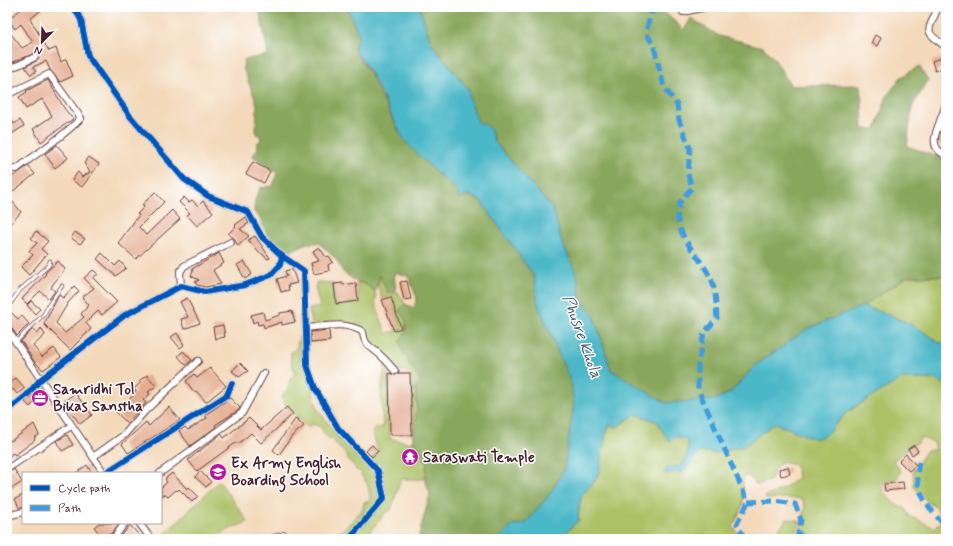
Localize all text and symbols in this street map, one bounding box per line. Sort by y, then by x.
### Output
north arrow [22,22,62,62]
text: N [32,42,45,58]
water label: Phusre Khola [557,292,606,381]
place label: Samridhi Tol Bikas Sanstha [53,380,143,417]
office icon: Samridhi Tol Bikas Sanstha [30,388,50,408]
temple icon: Saraswati Temple [400,447,420,467]
place label: Saraswati Temple [423,448,535,468]
place label: Ex Army English Boarding School [231,454,342,493]
school or university icon: Ex Army English Boarding School [208,462,228,482]
legend [22,472,162,524]
text: Cycle path [58,481,110,497]
text: Path [58,501,81,517]

